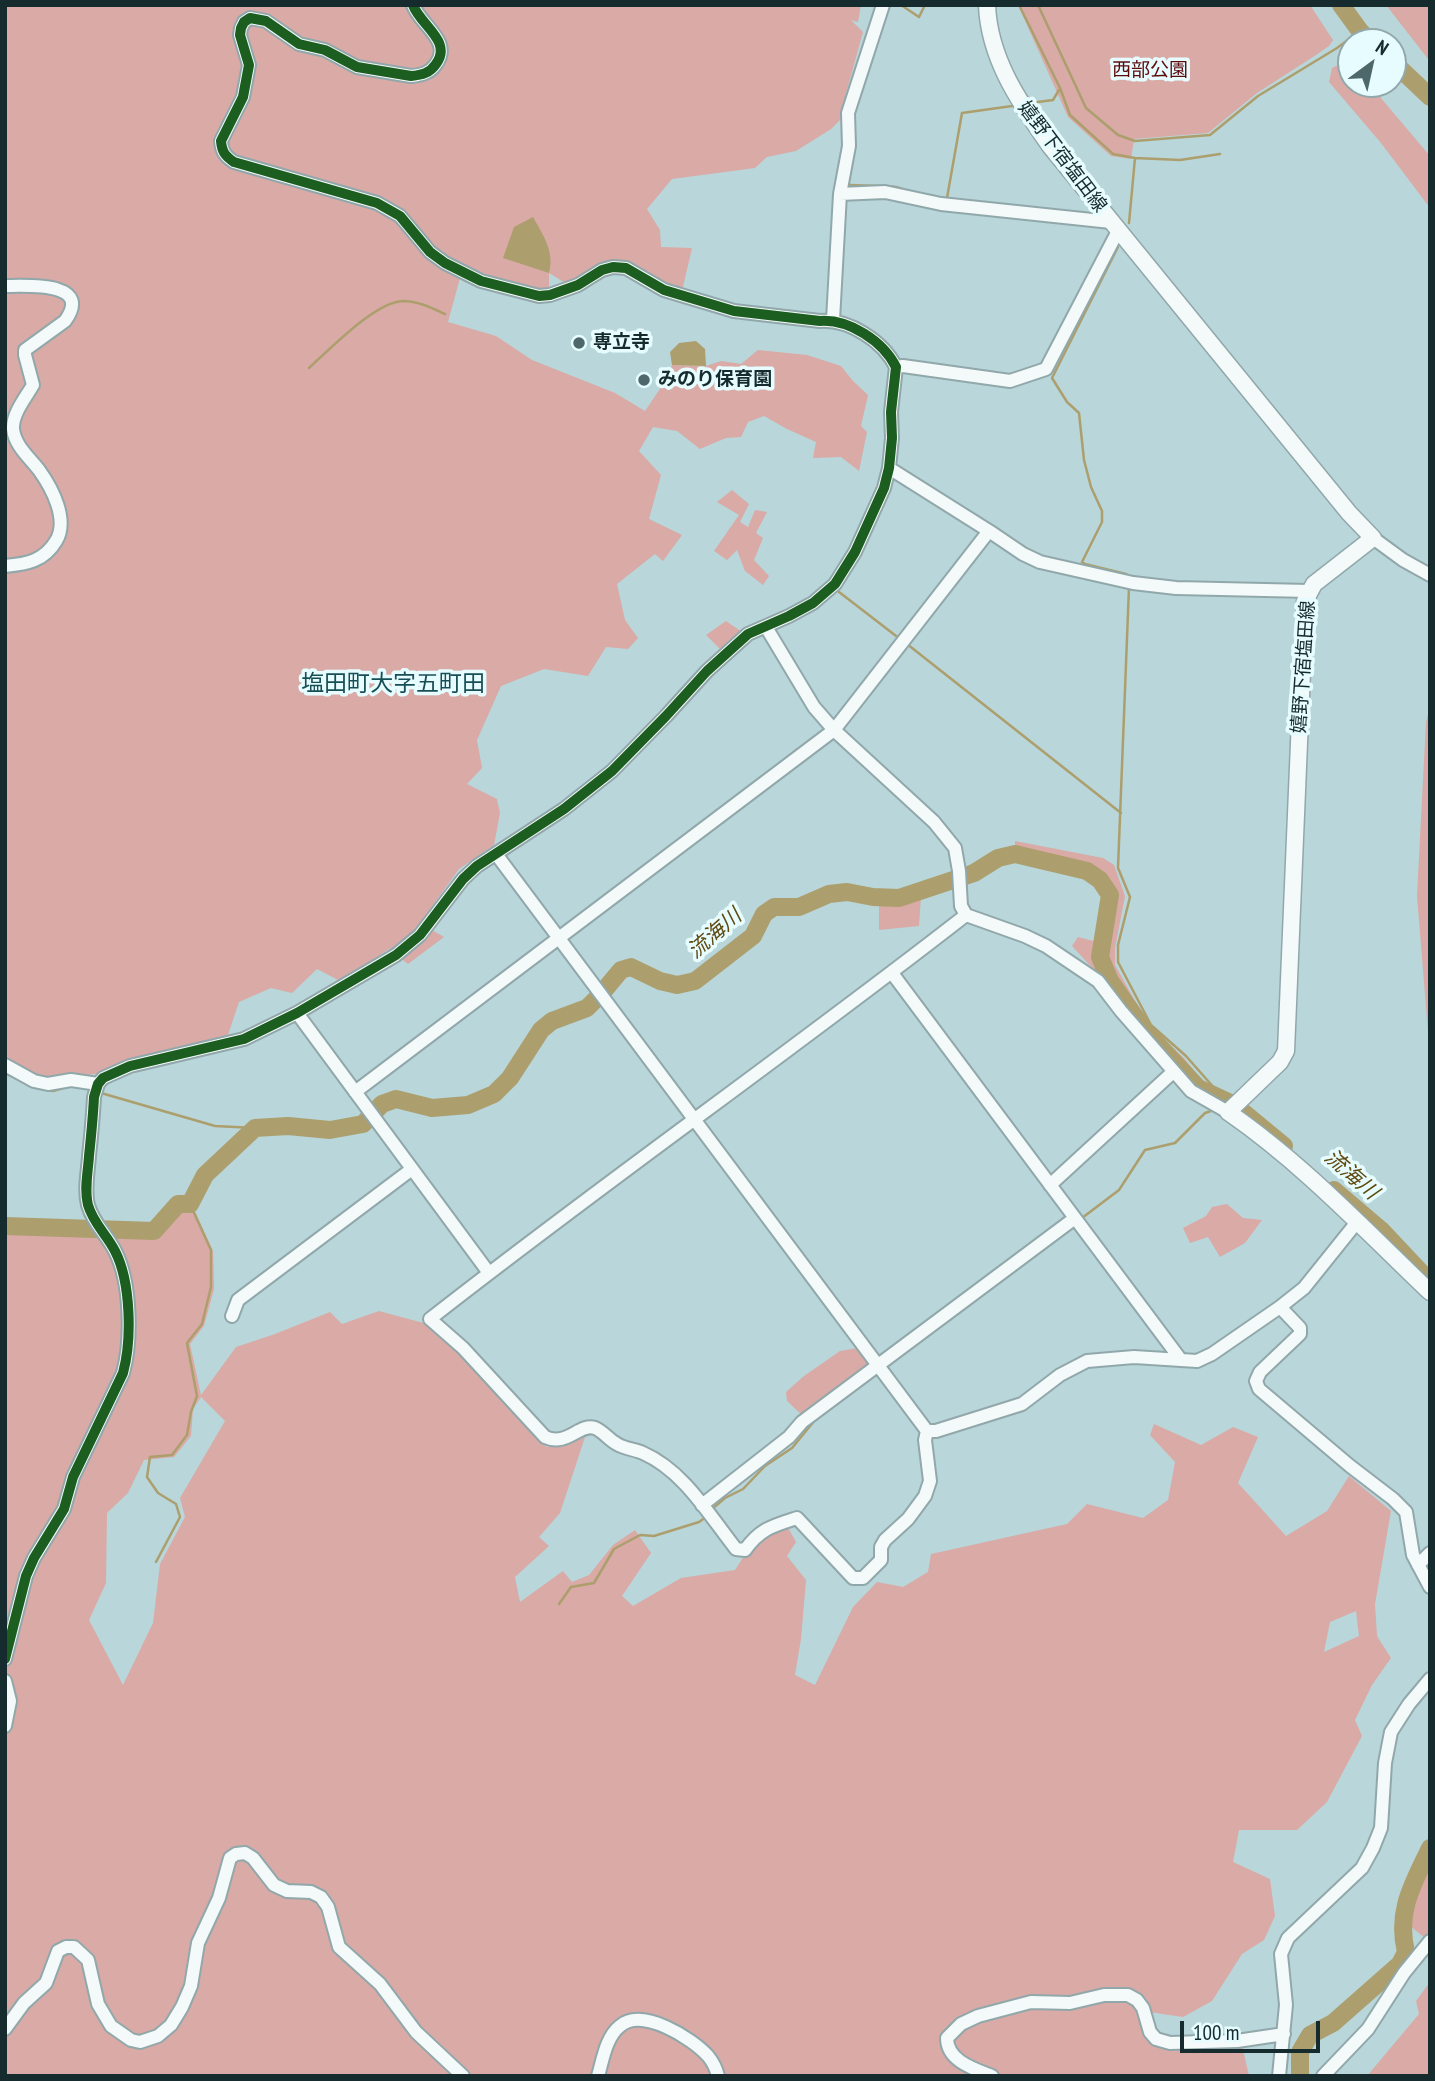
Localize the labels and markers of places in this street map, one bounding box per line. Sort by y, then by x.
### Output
place label: 専立寺 [593,332,650,354]
marker: 専立寺 [571,335,587,351]
place label: みのり保育園 [658,369,772,391]
marker: みのり保育園 [636,372,652,388]

